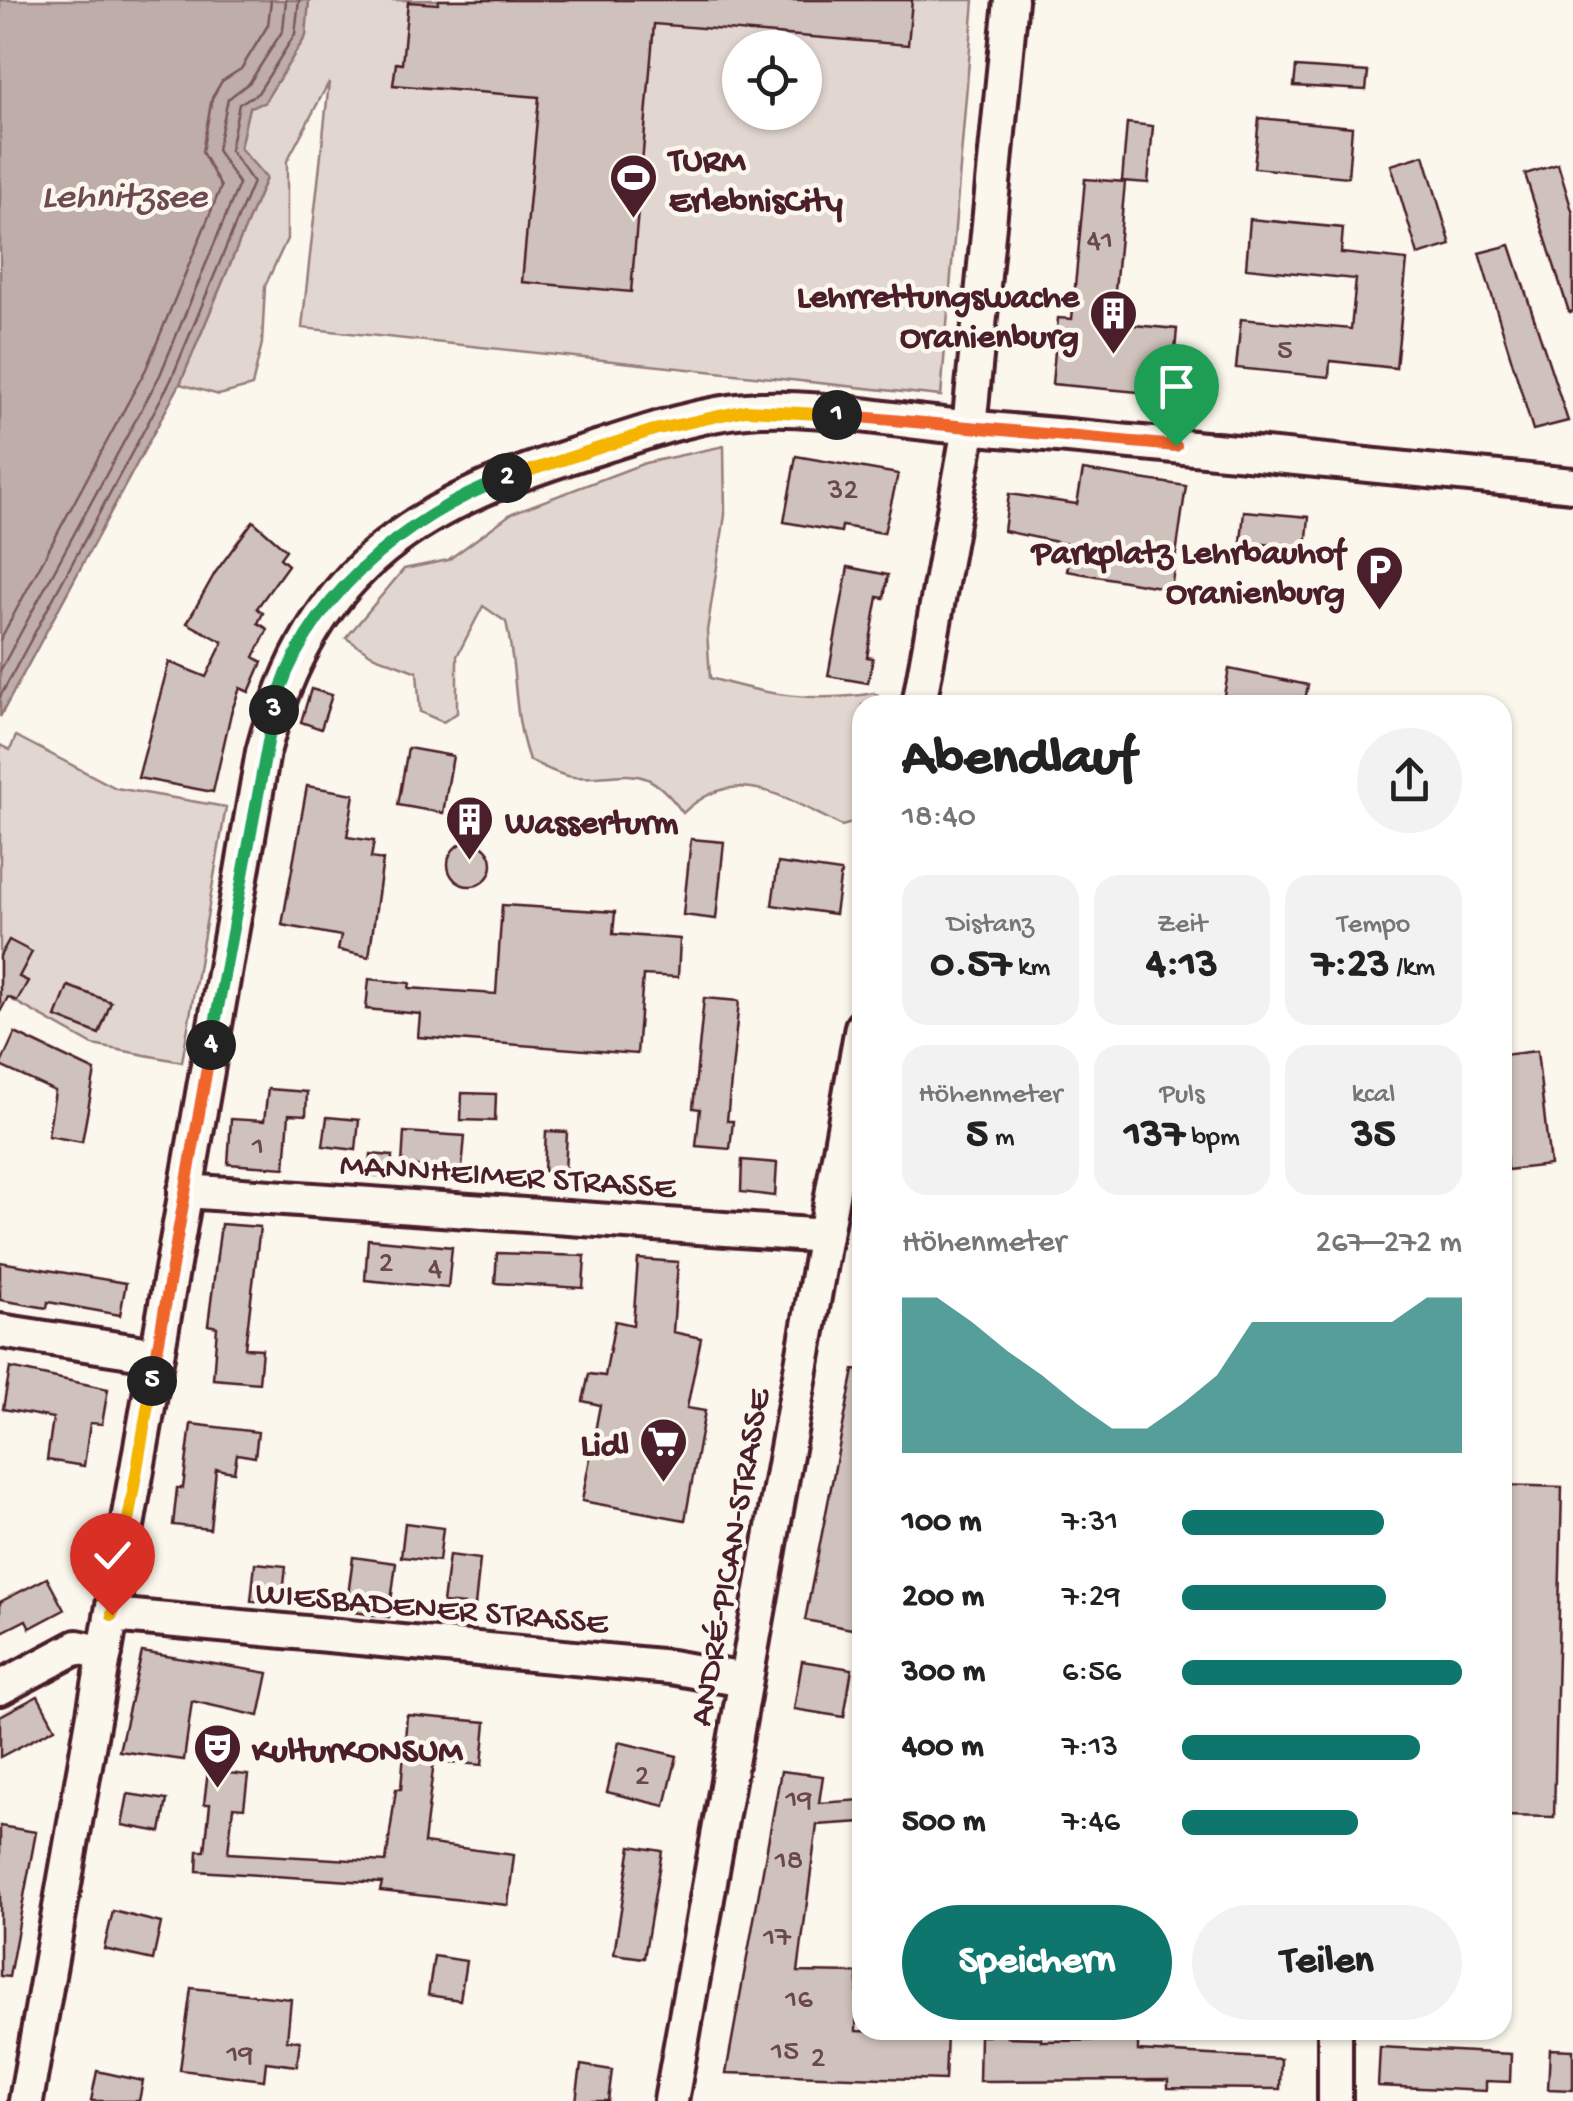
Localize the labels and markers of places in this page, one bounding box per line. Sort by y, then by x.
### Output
place label: TURM ErlebnisCity [666,143,843,224]
sports icon: TURM ErlebnisCity [608,152,660,220]
place label: Lehrrettungswache Oranienburg [797,279,1080,360]
building icon: Lehrrettungswache Oranienburg [1088,288,1140,356]
pin [1134,344,1219,447]
pin: 1 [812,390,862,440]
pin: 2 [482,453,532,503]
place label: Parkplatz Lehrbauhof Oranienburg [1030,535,1348,616]
parking icon: Parkplatz Lehrbauhof Oranienburg [1354,544,1406,612]
pin: 3 [249,685,299,735]
building icon: Wasserturm [444,794,496,862]
place label: Wasserturm [505,805,679,846]
pin: 4 [186,1020,236,1070]
pin: 5 [127,1356,177,1406]
supermarket icon: Lidl [638,1416,690,1484]
place label: Lidl [580,1427,629,1468]
pin [70,1513,155,1616]
theatre icon: KulturKONSUM [191,1722,243,1790]
place label: KulturKONSUM [251,1733,463,1774]

